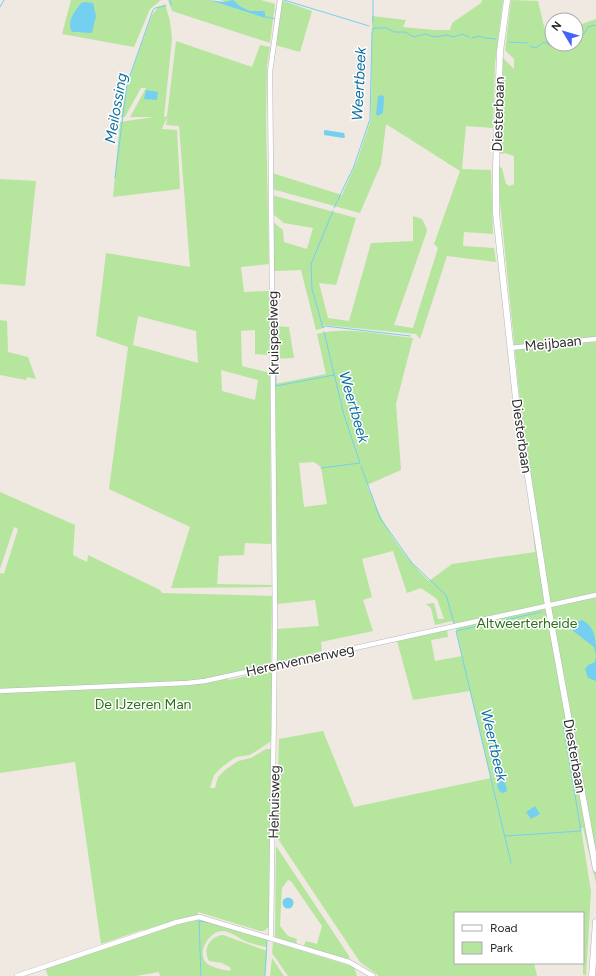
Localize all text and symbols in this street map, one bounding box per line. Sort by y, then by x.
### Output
north arrow [544,12,584,52]
text: N [549,19,564,34]
water label: Weertbeek [348,46,370,121]
water label: Meilossing [101,71,131,145]
street label: Diesterbaan [489,76,508,152]
street label: Kruispeelweg [264,291,283,375]
street label: Meijbaan [524,332,582,355]
water label: Weertbeek [335,369,373,446]
street label: Diesterbaan [508,398,535,475]
park label: Altweerterheide [477,615,578,632]
street label: Herenvennenweg [244,641,356,680]
park label: De IJzeren Man [95,696,192,713]
water label: Weertbeek [477,707,511,784]
street label: Diesterbaan [560,718,589,795]
street label: Heihuisweg [265,765,284,839]
legend [454,912,584,964]
text: Road [490,921,518,935]
text: Park [490,941,513,955]

